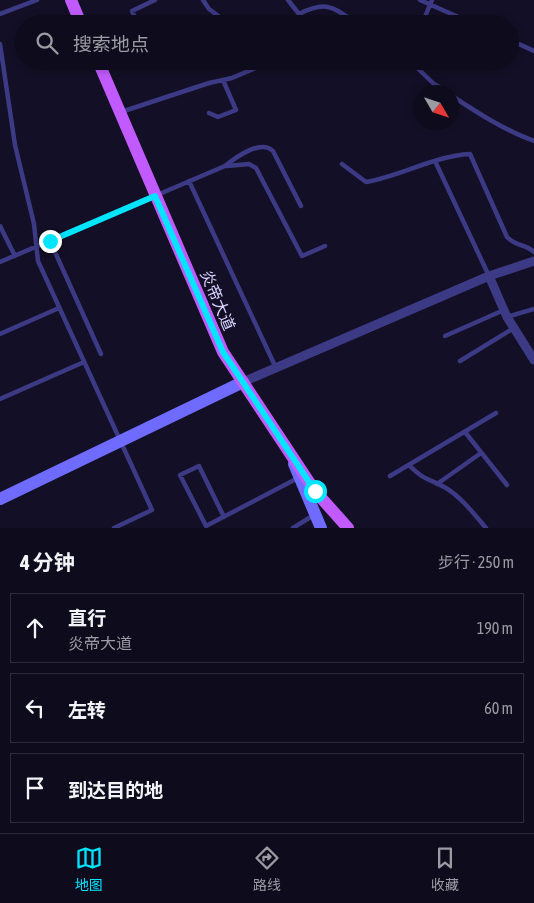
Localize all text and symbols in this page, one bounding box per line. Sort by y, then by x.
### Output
search box [15,15,519,70]
icon: search [33,29,61,57]
text: 搜索地点 [73,33,149,55]
north arrow [414,85,459,130]
route end [39,230,62,253]
street label: 炎帝大道 [197,267,239,333]
route start [304,480,327,503]
text: 4 分钟 [20,550,75,574]
text: 步行 · 250 m [438,553,514,571]
text: 直行 [68,607,106,629]
icon: ahead [21,614,49,642]
text: 190 m [477,619,513,637]
text: 炎帝大道 [68,634,132,652]
icon: left [21,694,49,722]
text: 左转 [68,699,106,721]
text: 60 m [484,699,513,717]
icon: arrive [21,774,49,802]
text: 到达目的地 [68,779,163,801]
tab: 地图 [75,844,103,894]
tab: 路线 [253,844,281,894]
tab: 收藏 [431,844,459,894]

